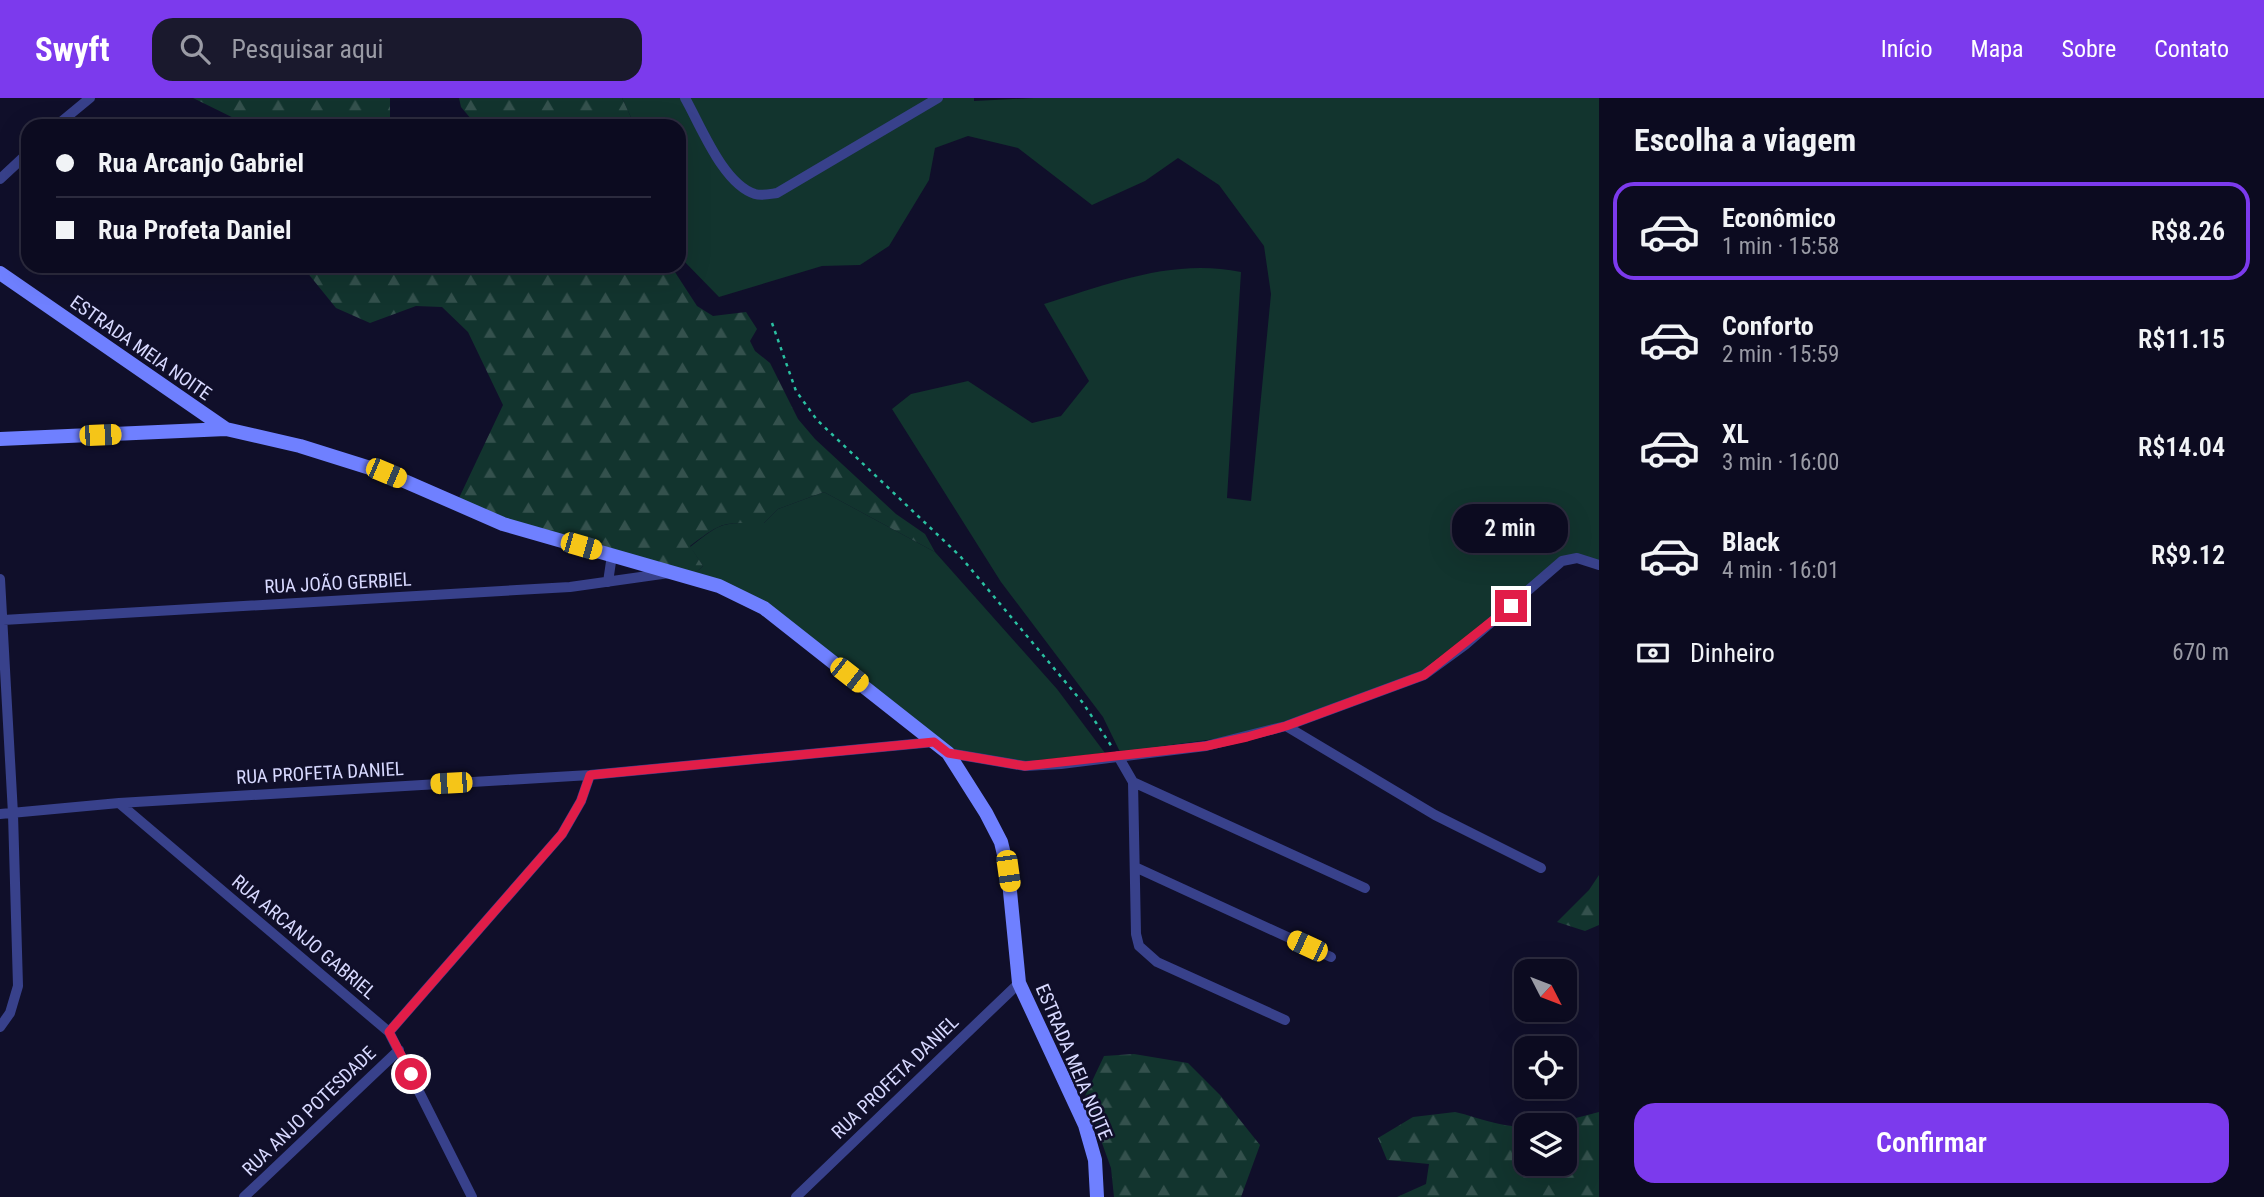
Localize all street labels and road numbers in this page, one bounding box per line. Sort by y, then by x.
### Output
street label: ESTRADA MEIA NOITE [66,291,216,405]
street label: RUA JOÃO GERBIEL [264,568,412,598]
street label: RUA PROFETA DANIEL [236,757,404,789]
street label: RUA ARCANJO GABRIEL [227,870,381,1004]
street label: ESTRADA MEIA NOITE [1031,981,1117,1143]
street label: RUA PROFETA DANIEL [827,1010,963,1144]
street label: RUA ANJO POTESDADE [238,1041,380,1181]

